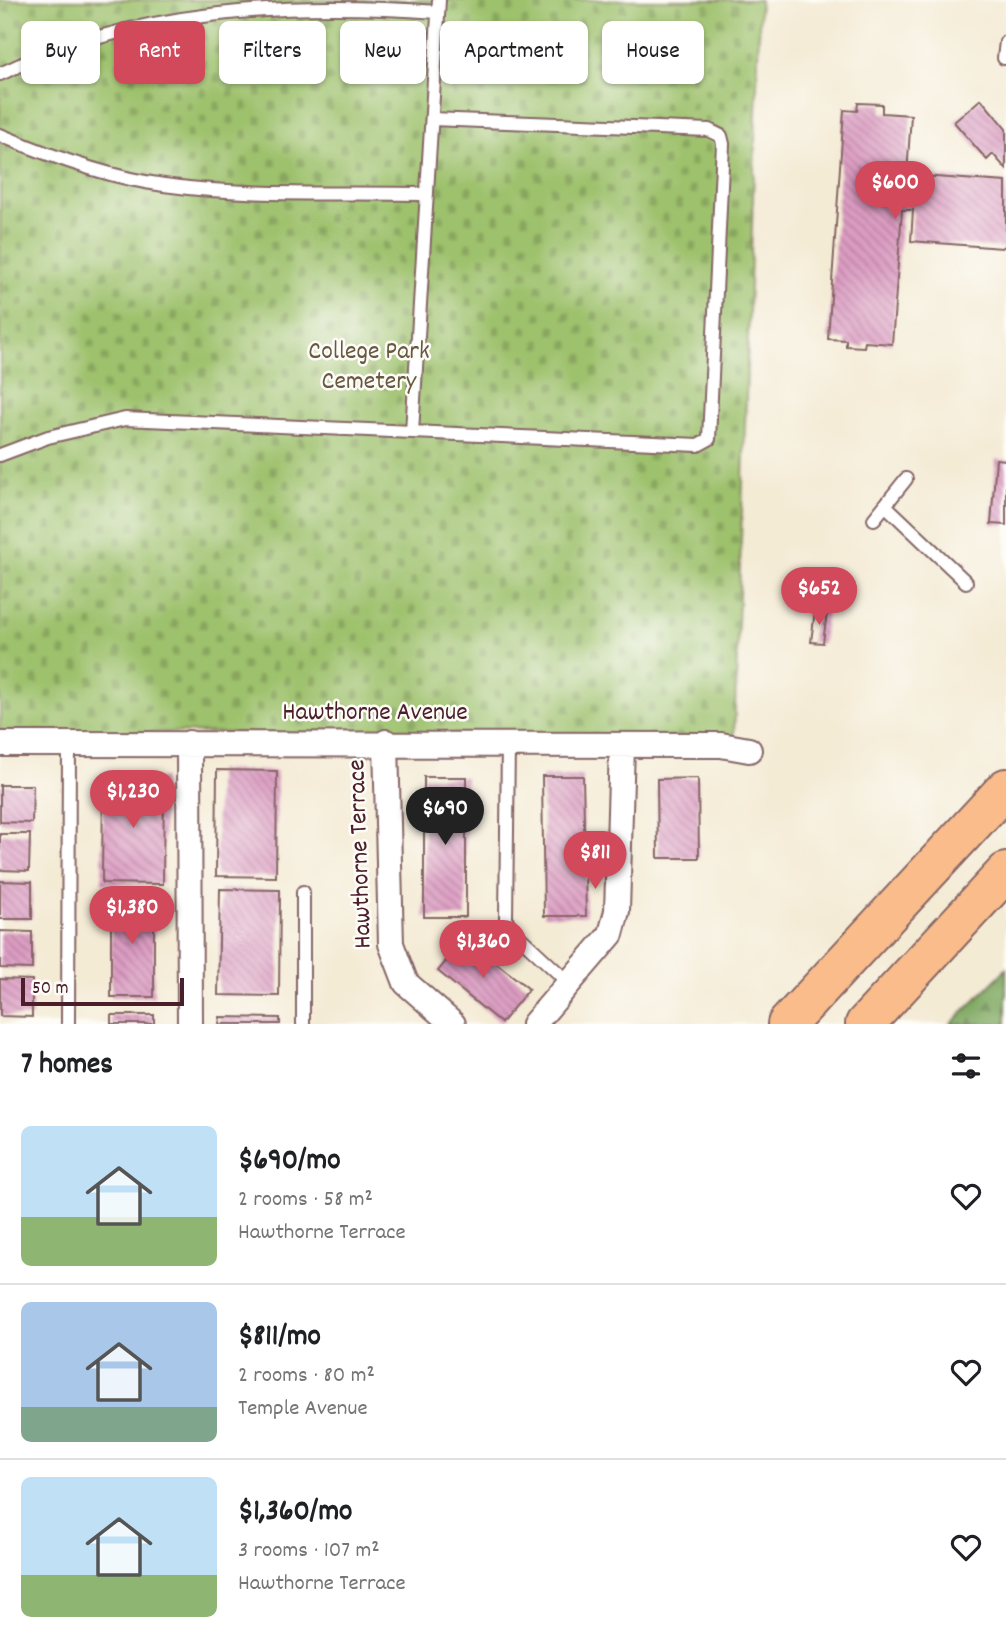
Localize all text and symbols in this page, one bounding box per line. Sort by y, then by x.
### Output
chip: Buy [21,21,100,84]
chip: Rent [114,21,205,84]
chip: Filters [219,21,326,84]
chip: New [340,21,426,84]
chip: Apartment [440,21,588,84]
chip: House [602,21,704,84]
pin: $600 [854,162,936,221]
text: $600 [871,167,919,200]
park label: College Park Cemetery [308,334,430,401]
pin: $652 [778,568,860,627]
text: $652 [797,573,841,606]
street label: Hawthorne Avenue [282,695,468,732]
street label: Hawthorne Terrace [339,759,383,949]
pin: $1,230 [76,770,190,830]
text: $1,230 [106,776,160,809]
pin: $690 [404,788,486,847]
text: $690 [422,793,468,826]
pin: $811 [554,832,636,891]
text: $811 [580,837,610,870]
pin: $1,380 [75,886,189,946]
text: $1,380 [105,892,159,925]
pin: $1,360 [426,920,540,980]
text: $1,360 [455,926,511,959]
scale bar [21,975,184,1007]
text: 50 m [32,976,69,1003]
text: 7 homes [21,1045,113,1088]
icon: filters [947,1047,985,1085]
text: $690/mo [238,1141,341,1184]
icon: home [77,1154,161,1238]
icon: heart [947,1177,985,1215]
text: 2 rooms · 58 m² [238,1184,373,1217]
text: Hawthorne Terrace [238,1217,406,1250]
text: $811/mo [238,1317,321,1360]
icon: home [77,1330,161,1414]
icon: heart [947,1353,985,1391]
text: 2 rooms · 80 m² [238,1360,375,1393]
text: Temple Avenue [238,1393,368,1426]
text: $1,360/mo [238,1492,352,1535]
icon: home [77,1505,161,1589]
icon: heart [947,1528,985,1566]
text: 3 rooms · 107 m² [238,1535,380,1568]
text: Hawthorne Terrace [238,1568,406,1601]

